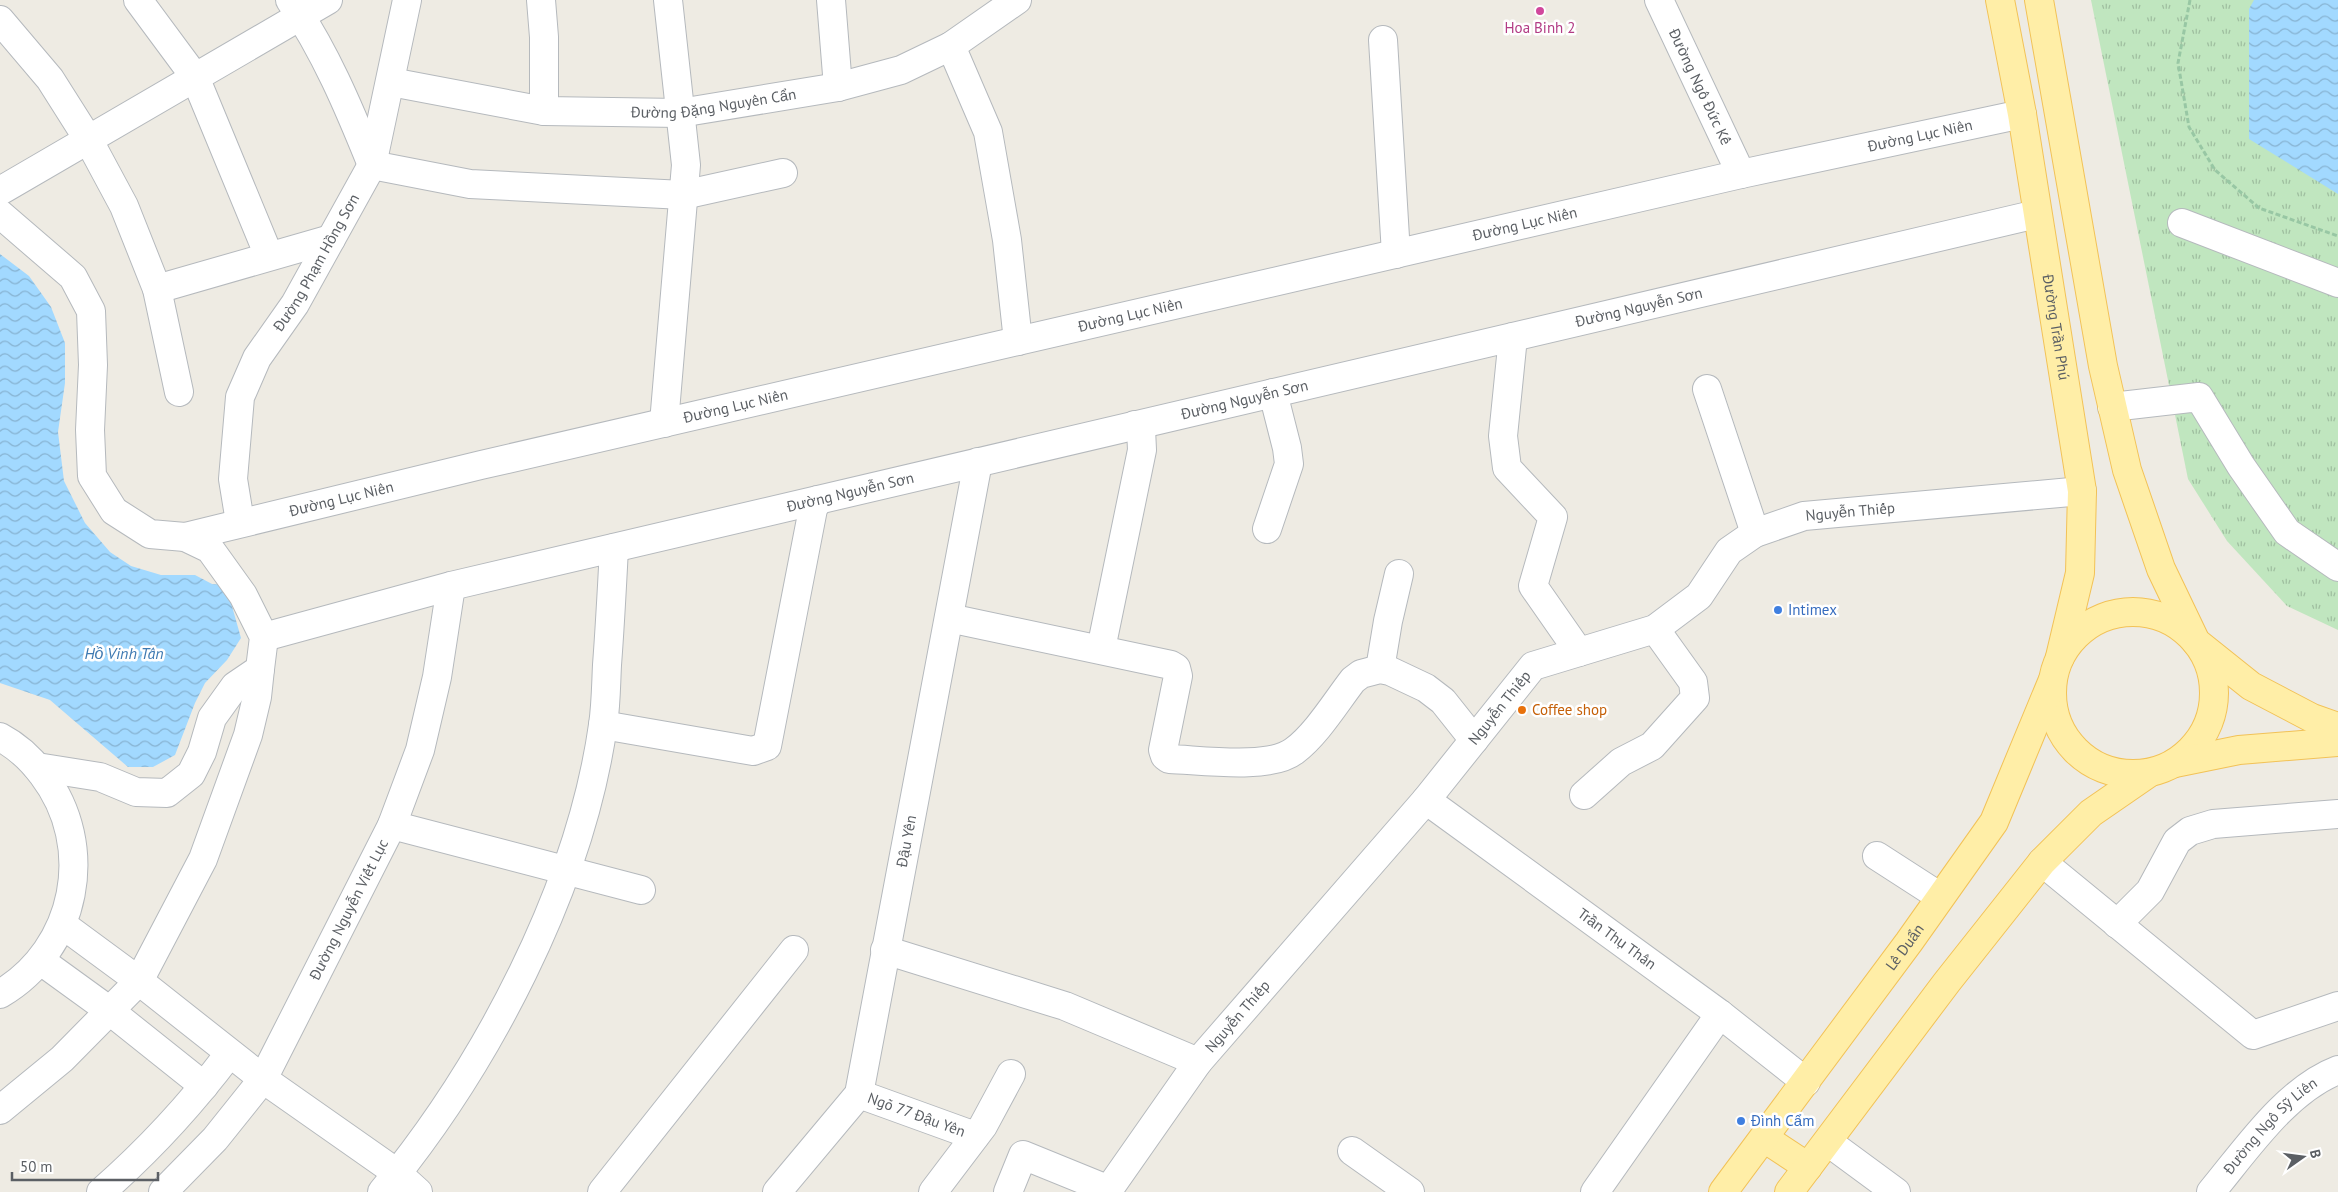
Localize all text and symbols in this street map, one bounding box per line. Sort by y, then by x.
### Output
marker: Hoa Binh 2 [1534,5,1546,17]
place label: Hoa Binh 2 [1505,18,1575,37]
street label: Đường Ngô Đức Kế [1664,24,1736,148]
street label: Đường Đặng Nguyên Cẩn [630,84,797,122]
street label: Đường Lục Niên [1865,115,1974,156]
street label: Đường Phạm Hồng Sơn [268,190,363,336]
street label: Đường Lục Niên [1470,202,1579,245]
street label: Đường Trần Phú [2038,272,2074,381]
street label: Đường Nguyễn Sơn [1572,283,1704,331]
street label: Đường Lục Niên [1075,293,1184,336]
street label: Đường Nguyễn Sơn [1178,375,1310,424]
street label: Đường Lục Niên [681,384,790,427]
street label: Đường Nguyễn Sơn [784,468,916,516]
street label: Đường Lục Niên [286,477,395,521]
street label: Nguyễn Thiếp [1805,498,1896,525]
place label: Intimex [1788,600,1837,619]
marker: Intimex [1772,604,1784,616]
water label: Hồ Vinh Tân [84,643,164,663]
street label: Nguyễn Thiếp [1464,667,1535,748]
place label: Coffee shop [1532,700,1607,719]
marker: Coffee shop [1516,704,1528,716]
street label: Đậu Yên [892,813,920,870]
street label: Đường Nguyễn Viết Lục [304,836,392,984]
street label: Trần Thụ Thân [1574,904,1660,973]
street label: Lê Duẩn [1881,920,1928,974]
street label: Nguyễn Thiếp [1201,976,1274,1056]
street label: Đường Ngô Sỹ Liên [2218,1073,2320,1179]
street label: Ngõ 77 Đậu Yên [865,1088,968,1141]
place label: Đình Cẩm [1750,1111,1814,1130]
marker: Đình Cẩm [1735,1115,1747,1127]
north arrow [2278,1132,2328,1182]
text: B [2306,1148,2325,1160]
scale bar [12,1150,159,1182]
text: 50 m [20,1157,53,1176]

